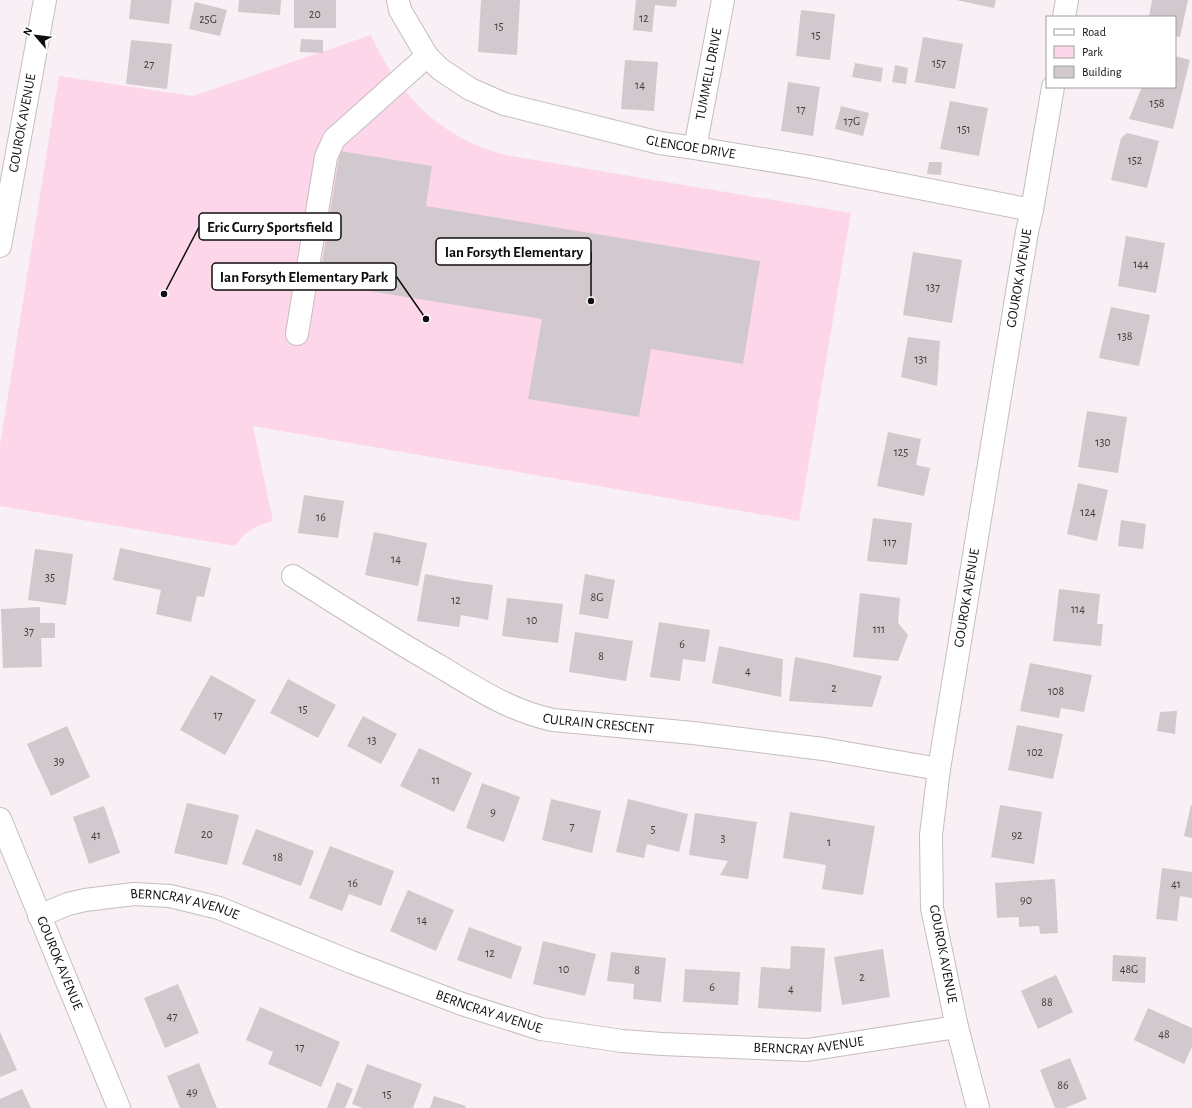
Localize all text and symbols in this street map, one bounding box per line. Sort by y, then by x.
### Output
house number: 20 [309,8,321,20]
house number: 12 [639,12,649,24]
house number: 25G [199,13,217,25]
north arrow [16,16,56,56]
legend [1046,16,1176,88]
house number: 15 [494,20,504,32]
text: N [21,26,34,38]
text: Road [1082,26,1106,38]
street label: TUMMELL DRIVE [693,27,725,122]
house number: 15 [811,29,821,41]
text: Park [1082,46,1103,58]
house number: 157 [932,57,946,69]
house number: 27 [144,58,154,70]
text: Building [1082,66,1122,78]
street label: GOUROK AVENUE [7,72,38,174]
house number: 14 [635,79,645,91]
house number: 158 [1150,97,1165,109]
house number: 17 [796,103,806,115]
house number: 17G [844,115,860,127]
house number: 151 [957,123,971,135]
street label: GLENCOE DRIVE [645,133,737,162]
house number: 152 [1128,154,1143,166]
callout: Eric Curry Sportsfield [199,213,341,240]
text: Eric Curry Sportsfield [207,220,333,235]
street label: GOUROK AVENUE [1004,228,1034,329]
callout: Ian Forsyth Elementary [436,238,591,265]
text: Ian Forsyth Elementary [445,245,584,260]
house number: 144 [1133,258,1149,270]
callout: Ian Forsyth Elementary Park [212,263,396,290]
text: Ian Forsyth Elementary Park [220,270,389,285]
house number: 137 [926,281,940,293]
house number: 138 [1118,330,1133,342]
house number: 131 [914,353,928,365]
house number: 130 [1095,436,1111,448]
house number: 125 [894,446,908,458]
house number: 124 [1080,506,1096,518]
house number: 16 [316,511,326,523]
house number: 117 [883,536,897,548]
street label: GOUROK AVENUE [952,547,982,649]
house number: 14 [391,553,401,565]
house number: 35 [45,571,55,583]
house number: 8G [591,591,603,603]
house number: 12 [451,594,461,606]
house number: 114 [1071,603,1085,615]
house number: 10 [527,614,537,626]
house number: 111 [873,623,885,635]
house number: 37 [24,625,34,637]
house number: 6 [679,638,685,650]
house number: 8 [598,650,604,662]
house number: 4 [745,665,751,677]
house number: 2 [831,682,837,694]
house number: 108 [1048,685,1064,697]
house number: 15 [298,703,308,715]
house number: 17 [213,709,223,721]
street label: CULRAIN CRESCENT [541,711,655,736]
house number: 13 [367,734,377,746]
house number: 102 [1027,746,1043,758]
house number: 39 [54,755,65,767]
house number: 11 [432,774,440,786]
house number: 9 [490,806,496,818]
house number: 7 [569,820,575,832]
house number: 5 [650,823,656,835]
house number: 20 [201,828,213,840]
house number: 41 [91,829,101,841]
house number: 92 [1011,829,1023,841]
house number: 3 [721,832,726,844]
house number: 1 [827,836,831,848]
house number: 18 [273,851,283,863]
house number: 16 [348,877,358,889]
house number: 41 [1171,878,1181,890]
street label: BERNCRAY AVENUE [129,887,241,922]
house number: 90 [1020,894,1032,906]
street label: GOUROK AVENUE [927,904,959,1005]
street label: GOUROK AVENUE [34,914,85,1012]
house number: 14 [417,914,427,926]
house number: 12 [485,947,495,959]
house number: 10 [559,963,569,975]
house number: 48G [1120,963,1138,975]
house number: 8 [634,964,640,976]
house number: 2 [859,971,865,983]
house number: 6 [709,981,715,993]
house number: 4 [788,983,794,995]
street label: BERNCRAY AVENUE [434,988,544,1036]
house number: 88 [1041,996,1053,1008]
house number: 47 [167,1010,177,1022]
house number: 48 [1158,1028,1170,1040]
street label: BERNCRAY AVENUE [753,1034,865,1057]
house number: 17 [295,1041,305,1053]
house number: 86 [1057,1079,1069,1091]
house number: 49 [186,1086,198,1098]
house number: 15 [382,1088,392,1100]

